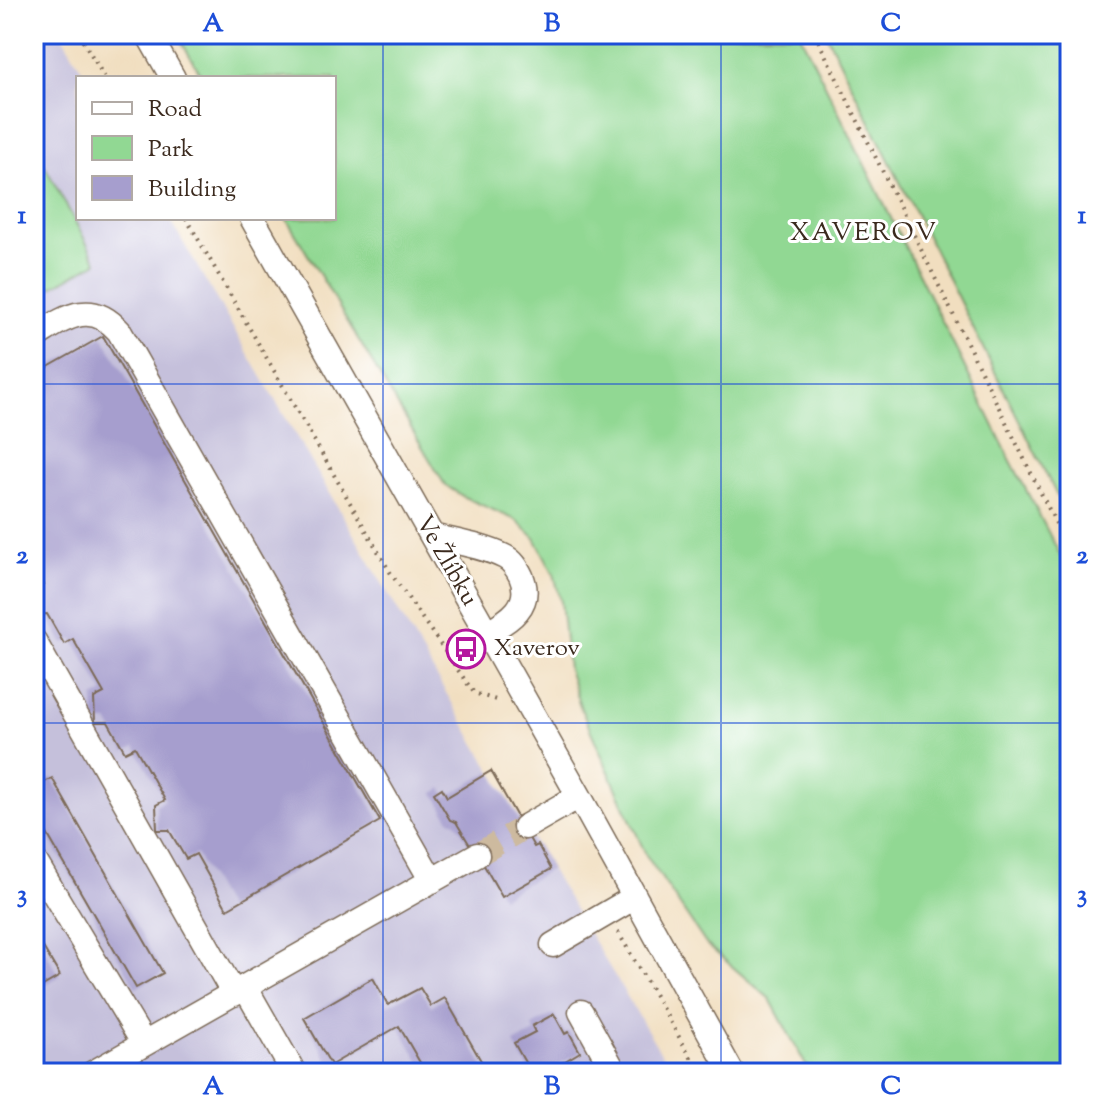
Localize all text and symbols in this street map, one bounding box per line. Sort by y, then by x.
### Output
text: A [202,6,224,43]
text: B [544,6,561,43]
text: C [881,6,901,43]
legend [76,76,336,220]
text: Road [148,93,202,127]
text: Park [148,133,194,167]
text: Building [148,173,237,207]
text: 1 [18,198,27,235]
text: 1 [1078,198,1087,235]
district label: XAVEROV [790,215,938,252]
street label: Ve Žlíbku [406,509,486,613]
text: 2 [16,538,29,575]
text: 2 [1076,538,1089,575]
bus stop icon: Xaverov [445,628,487,670]
place label: Xaverov [494,632,580,666]
text: 3 [17,877,27,914]
text: 3 [1077,877,1087,914]
text: A [202,1069,224,1106]
text: B [544,1069,561,1106]
text: C [881,1069,901,1106]

